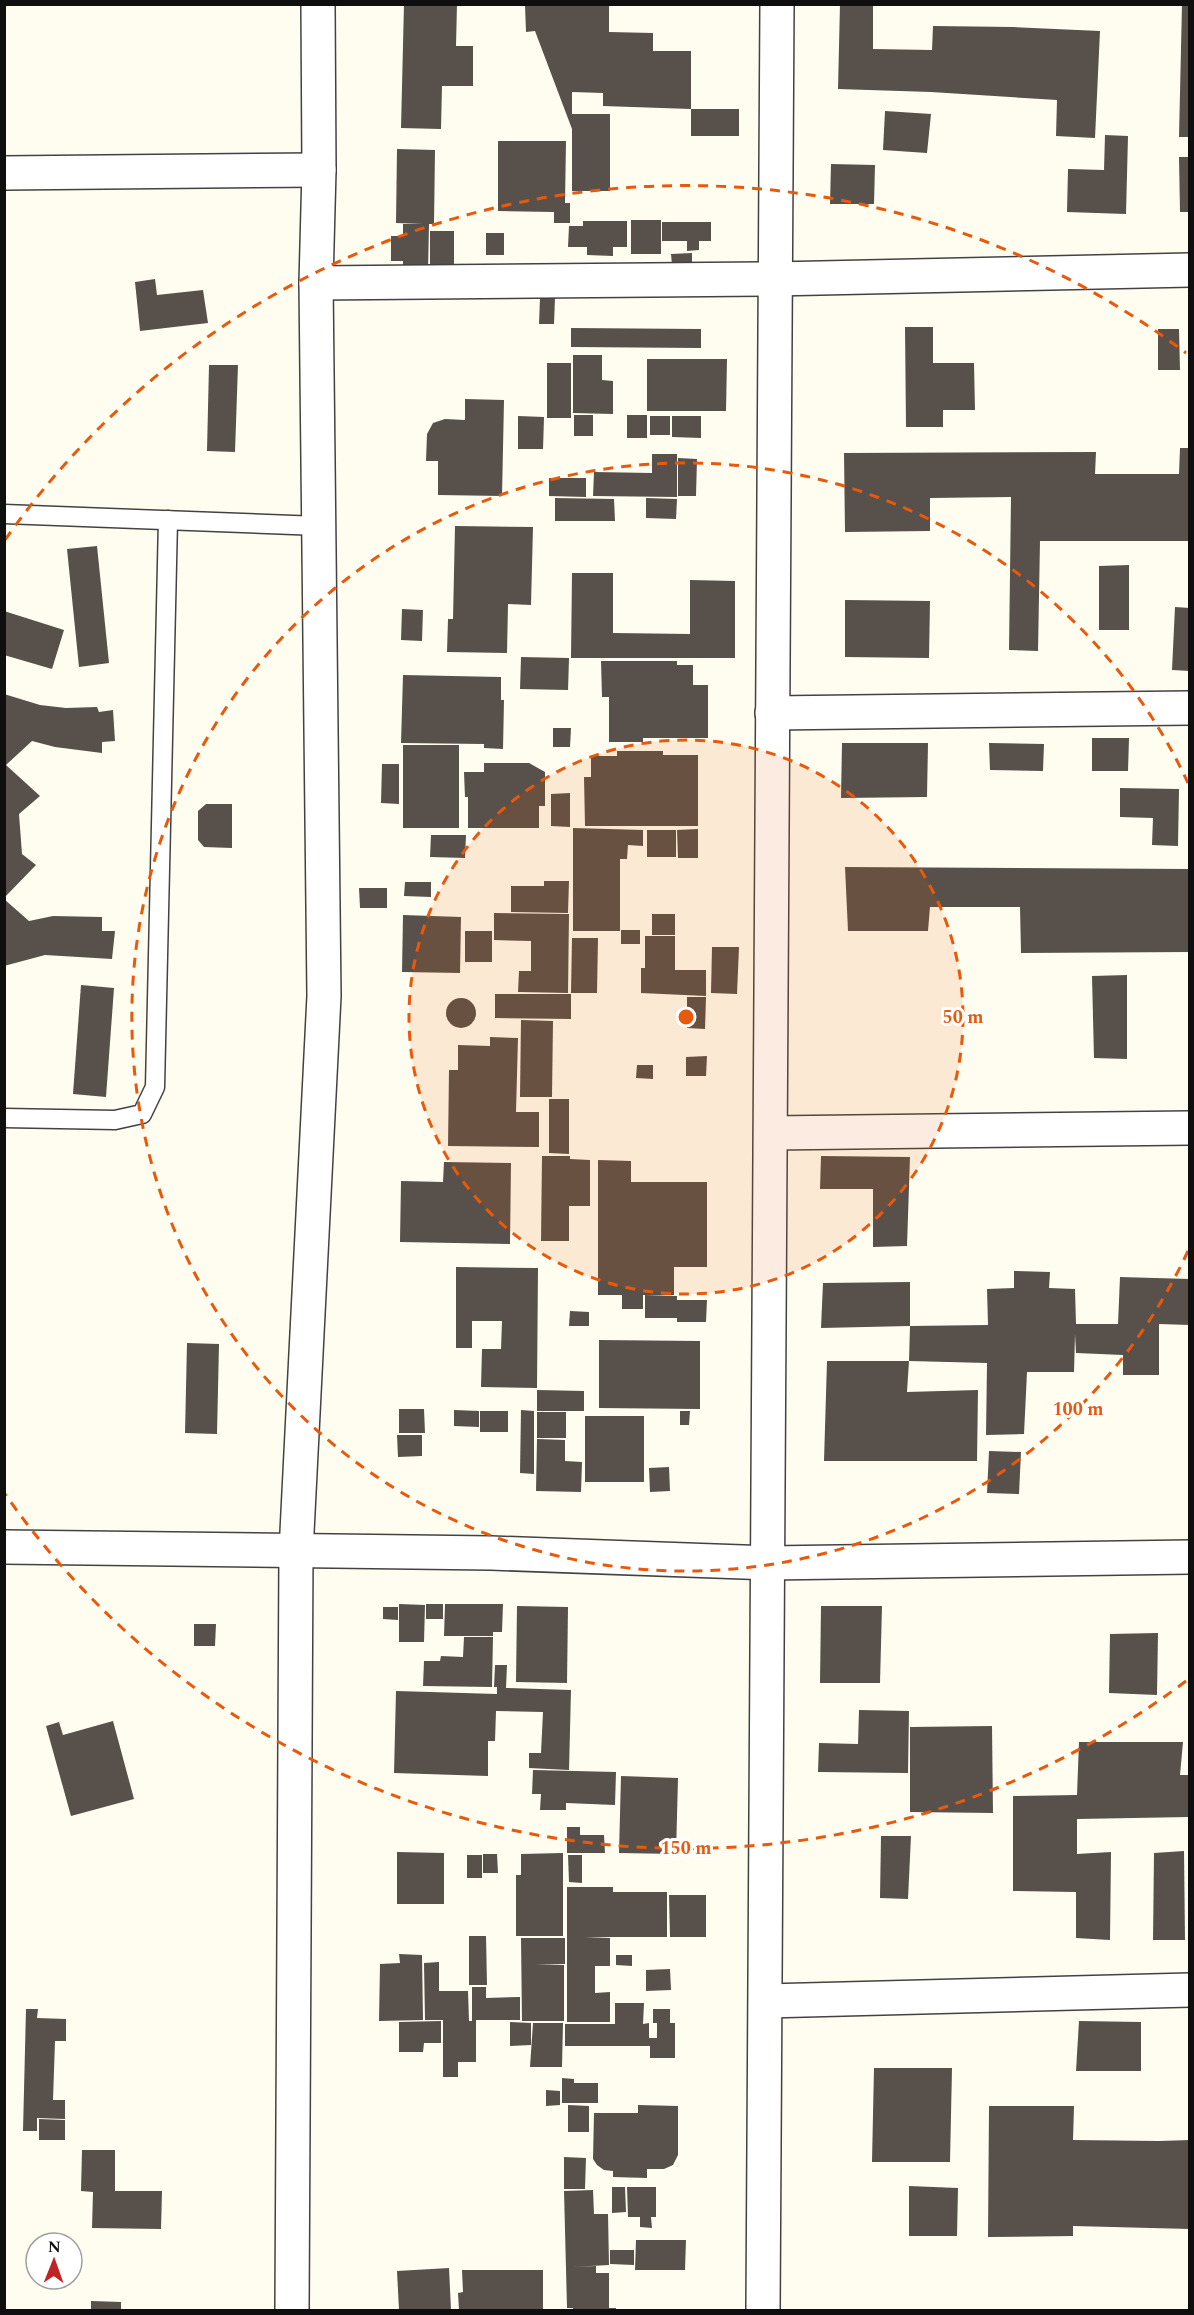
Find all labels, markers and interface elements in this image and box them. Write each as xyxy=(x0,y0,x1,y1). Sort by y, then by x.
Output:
text: 50 m xyxy=(943,1004,983,1031)
centre of rings xyxy=(676,1007,696,1027)
text: 100 m xyxy=(1052,1396,1104,1423)
text: 150 m xyxy=(660,1835,712,1862)
north arrow xyxy=(24,2231,84,2291)
text: N xyxy=(48,2235,61,2259)

